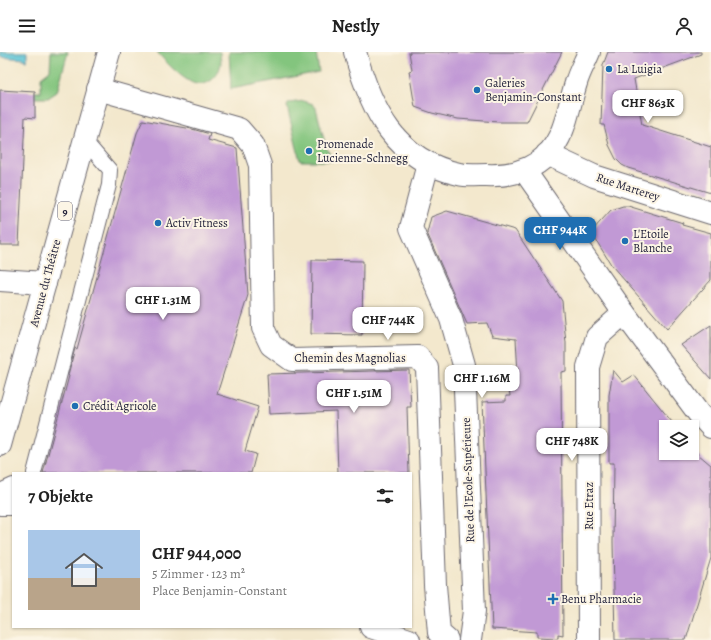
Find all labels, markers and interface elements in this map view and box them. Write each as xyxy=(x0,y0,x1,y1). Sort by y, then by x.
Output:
text: Nestly xyxy=(332,14,379,38)
icon: menu xyxy=(16,15,38,37)
icon: person xyxy=(673,15,695,37)
place label: La Luigia xyxy=(617,61,662,77)
marker: La Luigia xyxy=(604,64,614,74)
place label: Galeries Benjamin-Constant xyxy=(485,75,582,105)
marker: Galeries Benjamin-Constant xyxy=(472,85,482,95)
pin: CHF 863K xyxy=(607,90,689,124)
text: CHF 863K xyxy=(621,94,675,111)
place label: Promenade Lucienne-Schnegg xyxy=(317,136,408,166)
marker: Promenade Lucienne-Schnegg xyxy=(304,146,314,156)
street label: Rue Marterey xyxy=(594,169,662,205)
road number: 9 xyxy=(58,202,72,220)
place label: Activ Fitness xyxy=(165,215,228,231)
pin: CHF 944K xyxy=(519,217,601,251)
marker: Activ Fitness xyxy=(153,218,163,228)
text: CHF 944K xyxy=(533,221,587,238)
place label: L'Etoile Blanche xyxy=(633,226,672,256)
marker: L'Etoile Blanche xyxy=(620,236,630,246)
street label: Avenue du Théâtre xyxy=(25,237,64,330)
pin: CHF 1.31M xyxy=(117,287,209,321)
text: CHF 1.31M xyxy=(135,291,191,308)
pin: CHF 744K xyxy=(347,307,429,341)
text: CHF 744K xyxy=(361,311,415,328)
street label: Chemin des Magnolias xyxy=(294,350,406,366)
pin: CHF 1.16M xyxy=(436,365,528,399)
text: CHF 1.16M xyxy=(454,369,510,386)
pin: CHF 1.51M xyxy=(308,380,400,414)
text: CHF 1.51M xyxy=(326,384,382,401)
place label: Crédit Agricole xyxy=(83,398,156,414)
marker: Crédit Agricole xyxy=(70,401,80,411)
street label: Rue de l'Ecole-Supérieure xyxy=(458,417,478,543)
map controls xyxy=(659,420,699,460)
button: layers xyxy=(659,420,699,460)
pin: CHF 748K xyxy=(531,428,613,462)
text: CHF 748K xyxy=(545,432,599,449)
street label: Rue Etraz xyxy=(581,482,597,530)
text: 7 Objekte xyxy=(28,485,93,508)
icon: filters xyxy=(374,485,396,507)
text: CHF 944,000 xyxy=(152,542,241,565)
icon: home xyxy=(60,546,108,594)
text: 5 Zimmer · 123 m² xyxy=(152,565,245,582)
text: Place Benjamin-Constant xyxy=(152,582,287,599)
place label: Benu Pharmacie xyxy=(561,591,642,607)
marker: Benu Pharmacie xyxy=(548,594,558,604)

